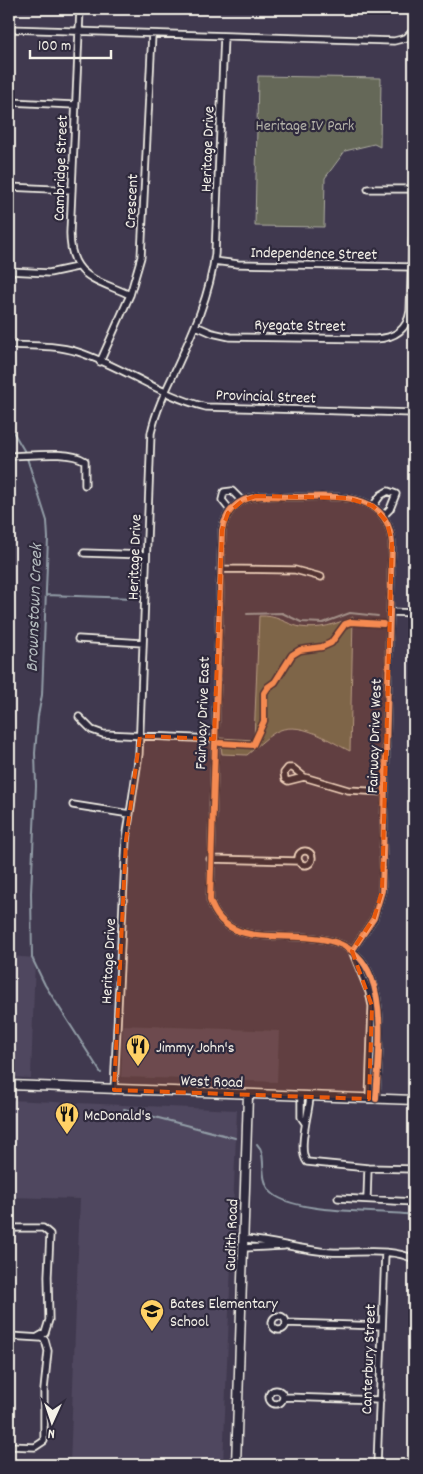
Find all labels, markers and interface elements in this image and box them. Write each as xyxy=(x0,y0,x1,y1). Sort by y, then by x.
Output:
scale bar xyxy=(30,28,111,60)
text: 100 m xyxy=(38,36,71,58)
street label: Heritage Drive xyxy=(196,106,221,192)
street label: Cambridge Street xyxy=(48,114,75,222)
park label: Heritage IV Park xyxy=(256,115,354,138)
street label: Crescent xyxy=(120,173,145,229)
street label: Independence Street xyxy=(250,242,378,267)
street label: Ryegate Street xyxy=(254,314,346,339)
street label: Provincial Street xyxy=(215,384,317,411)
street label: Heritage Drive xyxy=(123,514,148,600)
water label: Brownstown Creek xyxy=(21,542,50,673)
street label: Fairway Drive East xyxy=(190,656,217,770)
street label: Fairway Drive West xyxy=(362,678,389,794)
street label: Heritage Drive xyxy=(96,918,123,1005)
restaurant icon: Jimmy John's xyxy=(125,1033,151,1067)
place label: Jimmy John's xyxy=(156,1037,235,1060)
street label: West Road xyxy=(180,1070,244,1095)
restaurant icon: McDonald's xyxy=(54,1101,80,1135)
place label: McDonald's xyxy=(84,1105,152,1128)
street label: Gudith Road xyxy=(220,1199,245,1272)
place label: Bates Elementary School xyxy=(170,1293,278,1334)
school or university icon: Bates Elementary School xyxy=(139,1298,165,1332)
street label: Canterbury Street xyxy=(356,1303,383,1415)
north arrow xyxy=(28,1396,78,1446)
text: N xyxy=(47,1423,55,1443)

